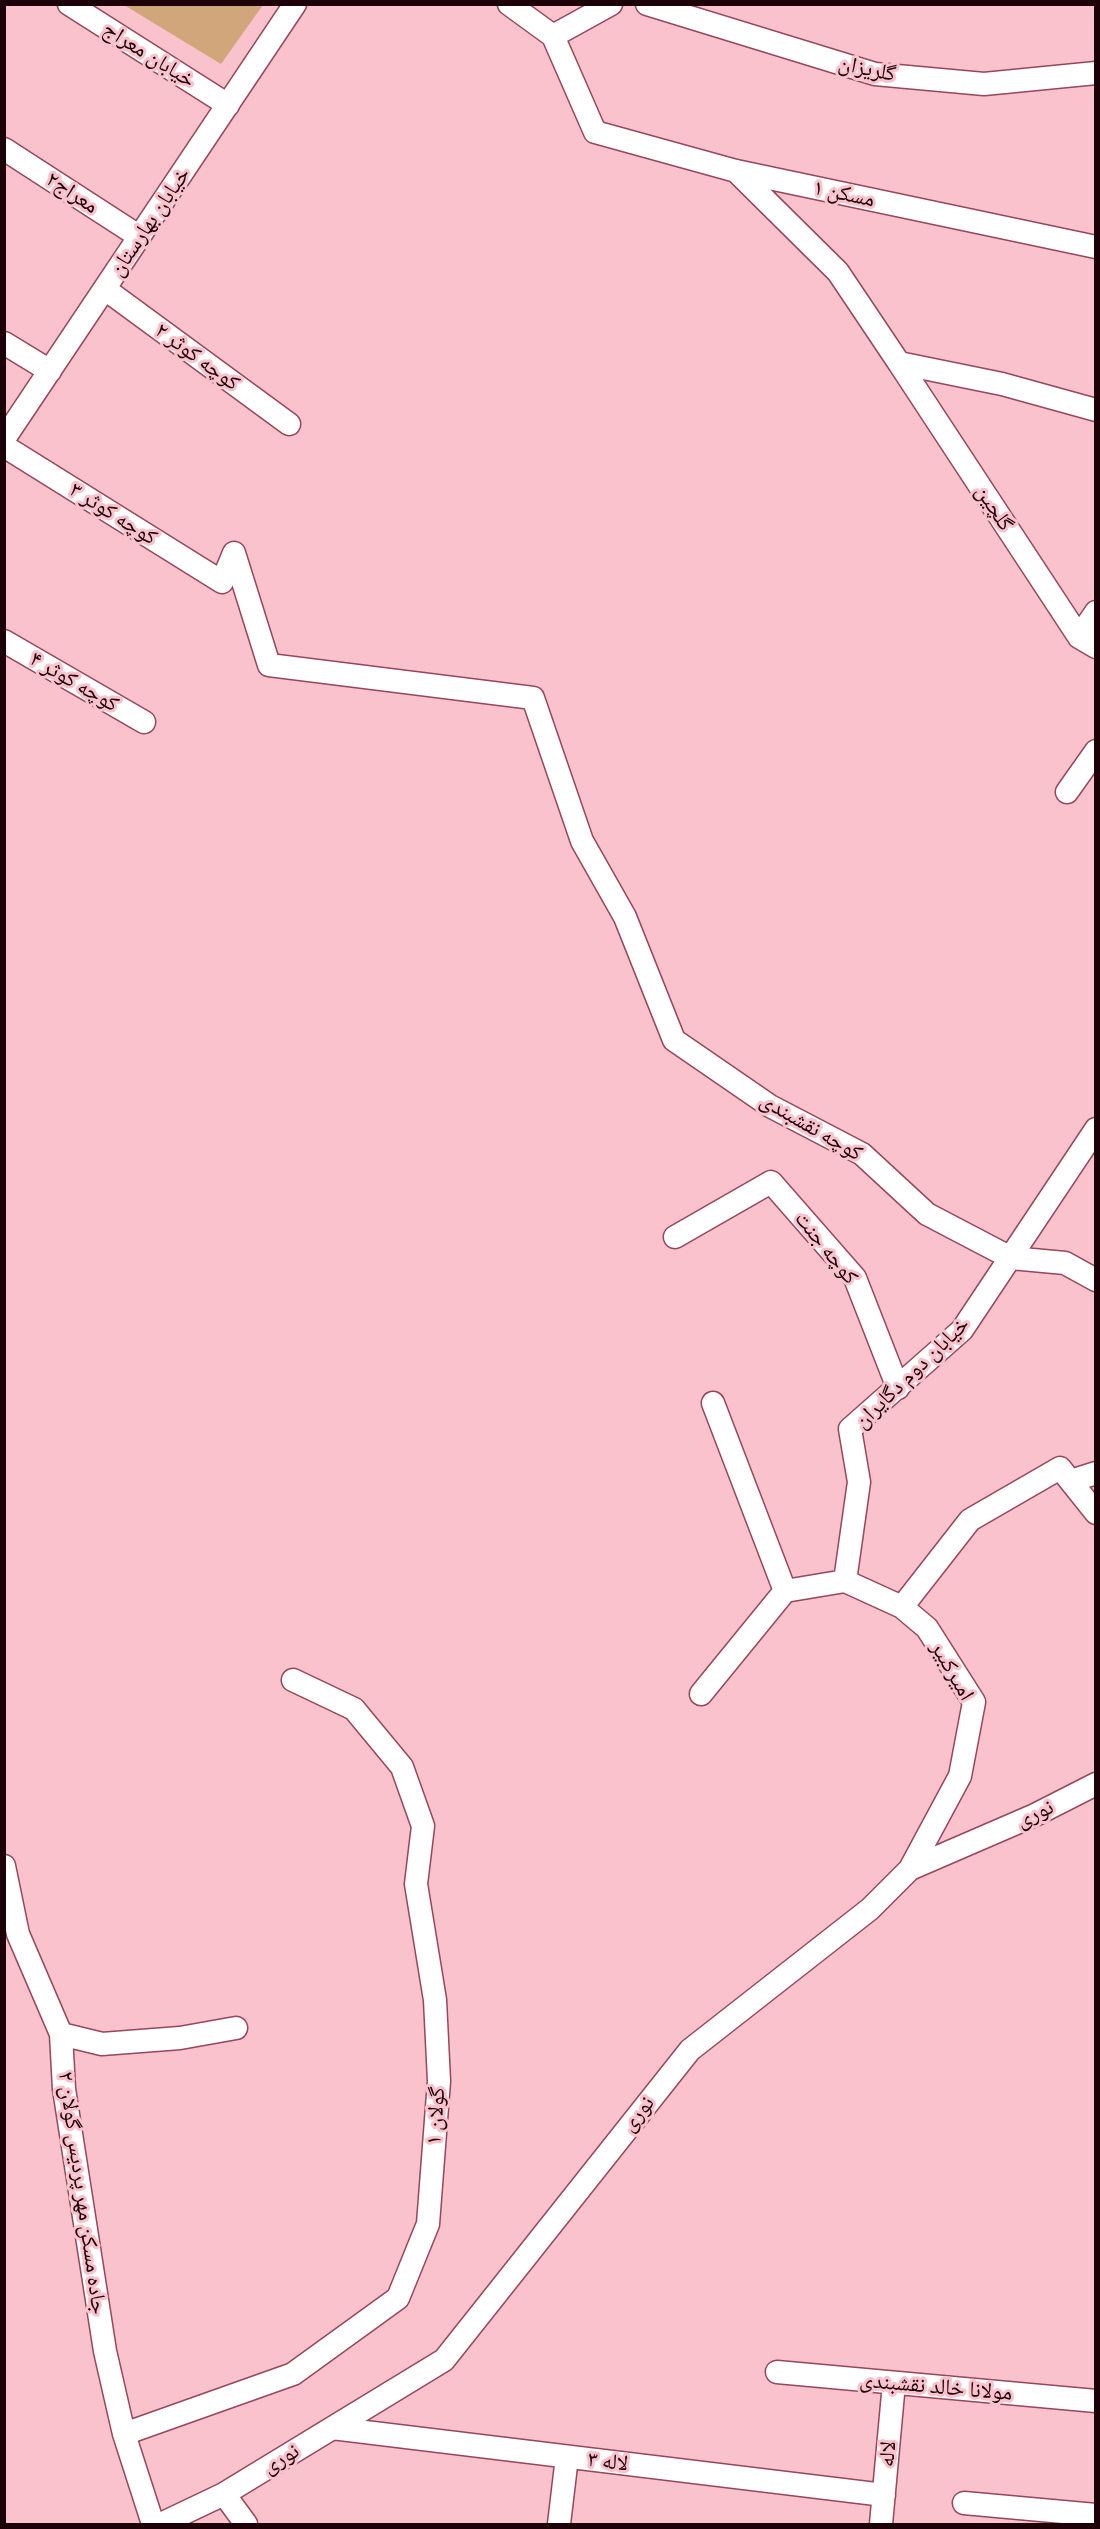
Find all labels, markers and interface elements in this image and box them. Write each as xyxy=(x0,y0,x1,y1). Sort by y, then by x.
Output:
street label: خیابان معراج xyxy=(98,16,200,94)
street label: گلریزان xyxy=(836,50,898,88)
street label: خیابان بهارستان xyxy=(104,162,196,282)
street label: معراج۲ xyxy=(41,166,103,220)
street label: مسکن ۱ xyxy=(811,175,877,213)
street label: کوچه کوثر ۲ xyxy=(149,317,245,397)
street label: کوچه کوثر ۳ xyxy=(64,477,162,551)
street label: گلچین xyxy=(969,480,1019,536)
street label: کوچه کوثر ۴ xyxy=(25,646,123,718)
street label: کوچه نقشبندی xyxy=(755,1087,867,1167)
street label: کوچه جنت xyxy=(789,1206,863,1290)
street label: خیابان دوم دگایران xyxy=(849,1311,975,1435)
street label: امیرکبیر xyxy=(924,1636,980,1706)
street label: نوری xyxy=(1012,1794,1058,1834)
street label: جاده مسکن مهر پردیس گولان ۲ xyxy=(52,2070,112,2316)
street label: گولان ۱ xyxy=(421,2086,451,2146)
street label: نوری xyxy=(616,2091,660,2137)
street label: مولانا خالد نقشبندی xyxy=(858,2367,1014,2407)
street label: نوری xyxy=(258,2438,304,2480)
street label: لاله xyxy=(874,2440,902,2468)
street label: لاله ۳ xyxy=(586,2446,630,2478)

